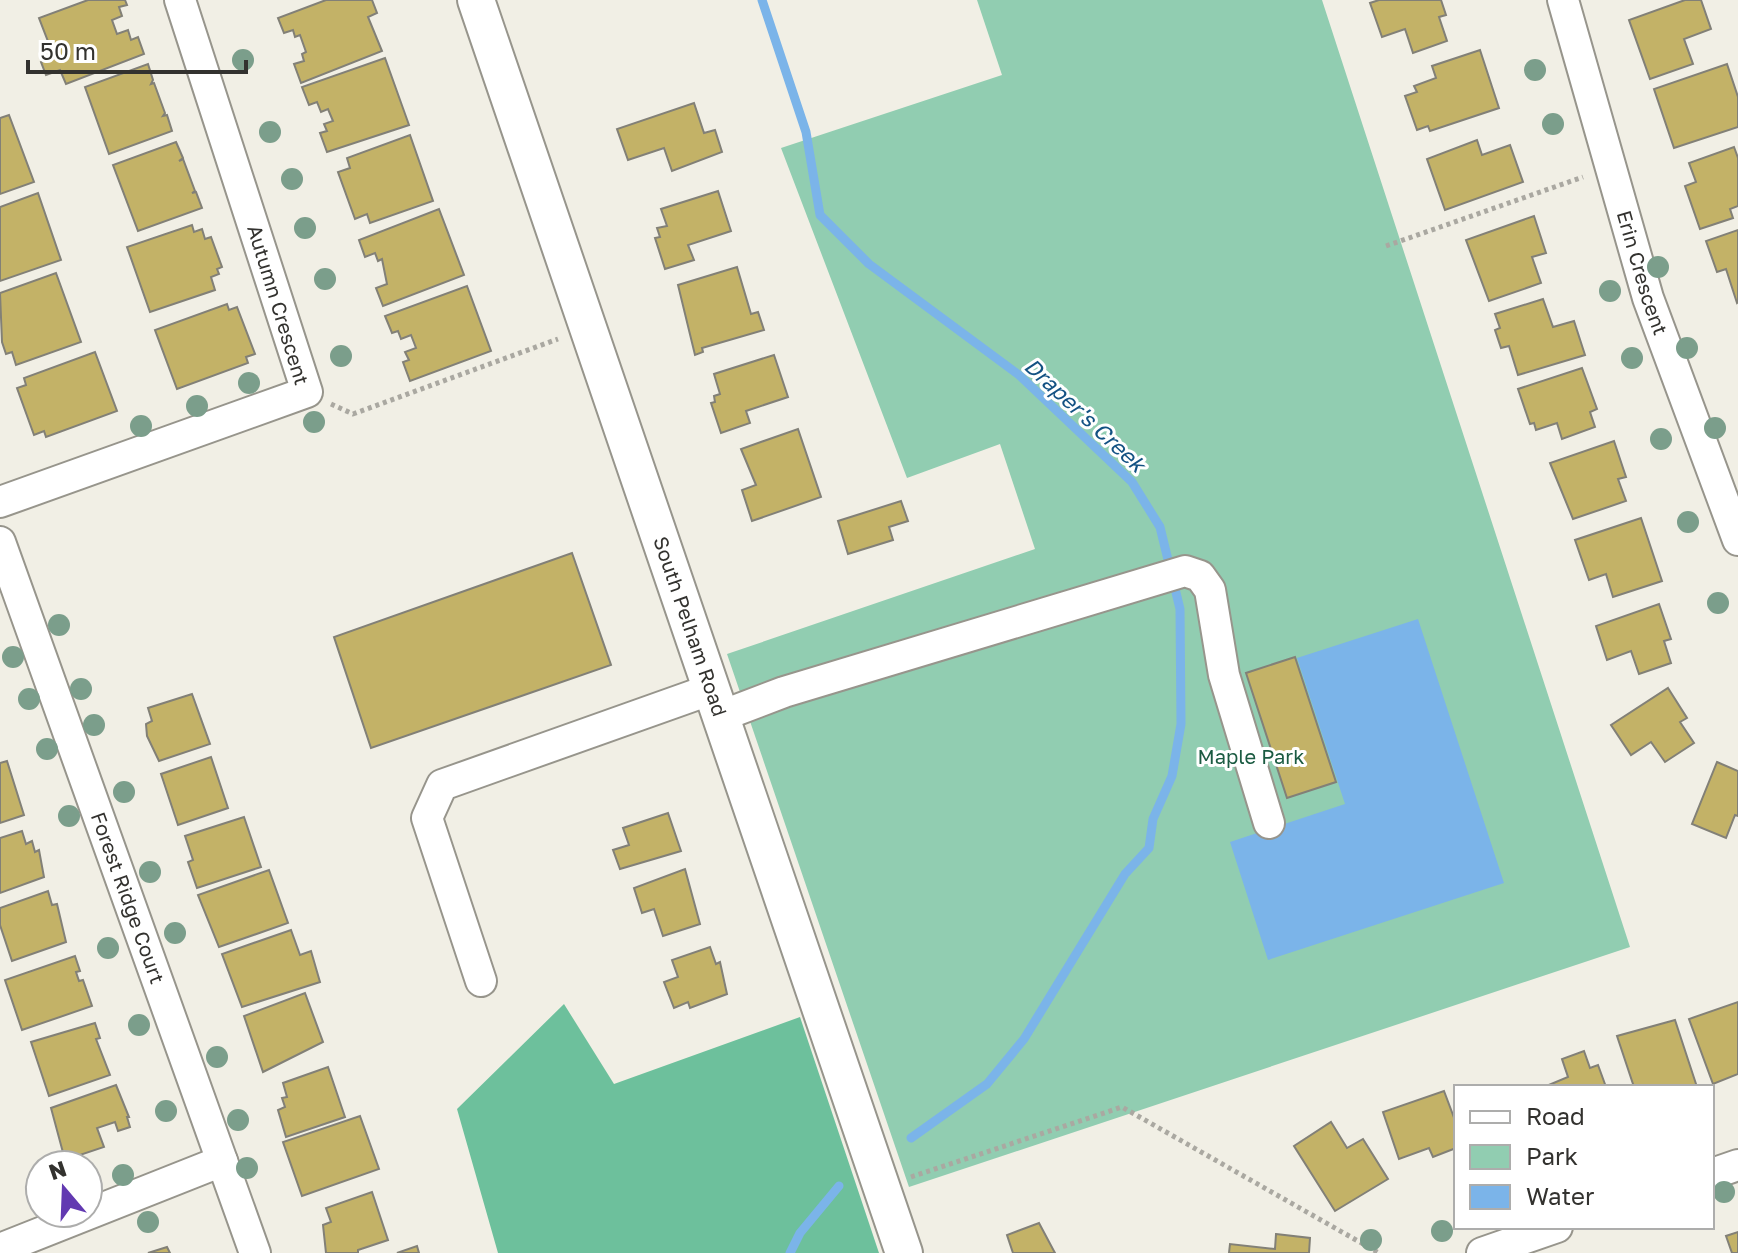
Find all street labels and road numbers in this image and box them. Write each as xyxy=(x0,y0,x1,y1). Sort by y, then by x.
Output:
street label: Erin Crescent xyxy=(1613,208,1674,338)
street label: Autumn Crescent xyxy=(243,222,315,388)
street label: South Pelham Road xyxy=(649,533,733,719)
street label: Forest Ridge Court xyxy=(87,808,170,987)

